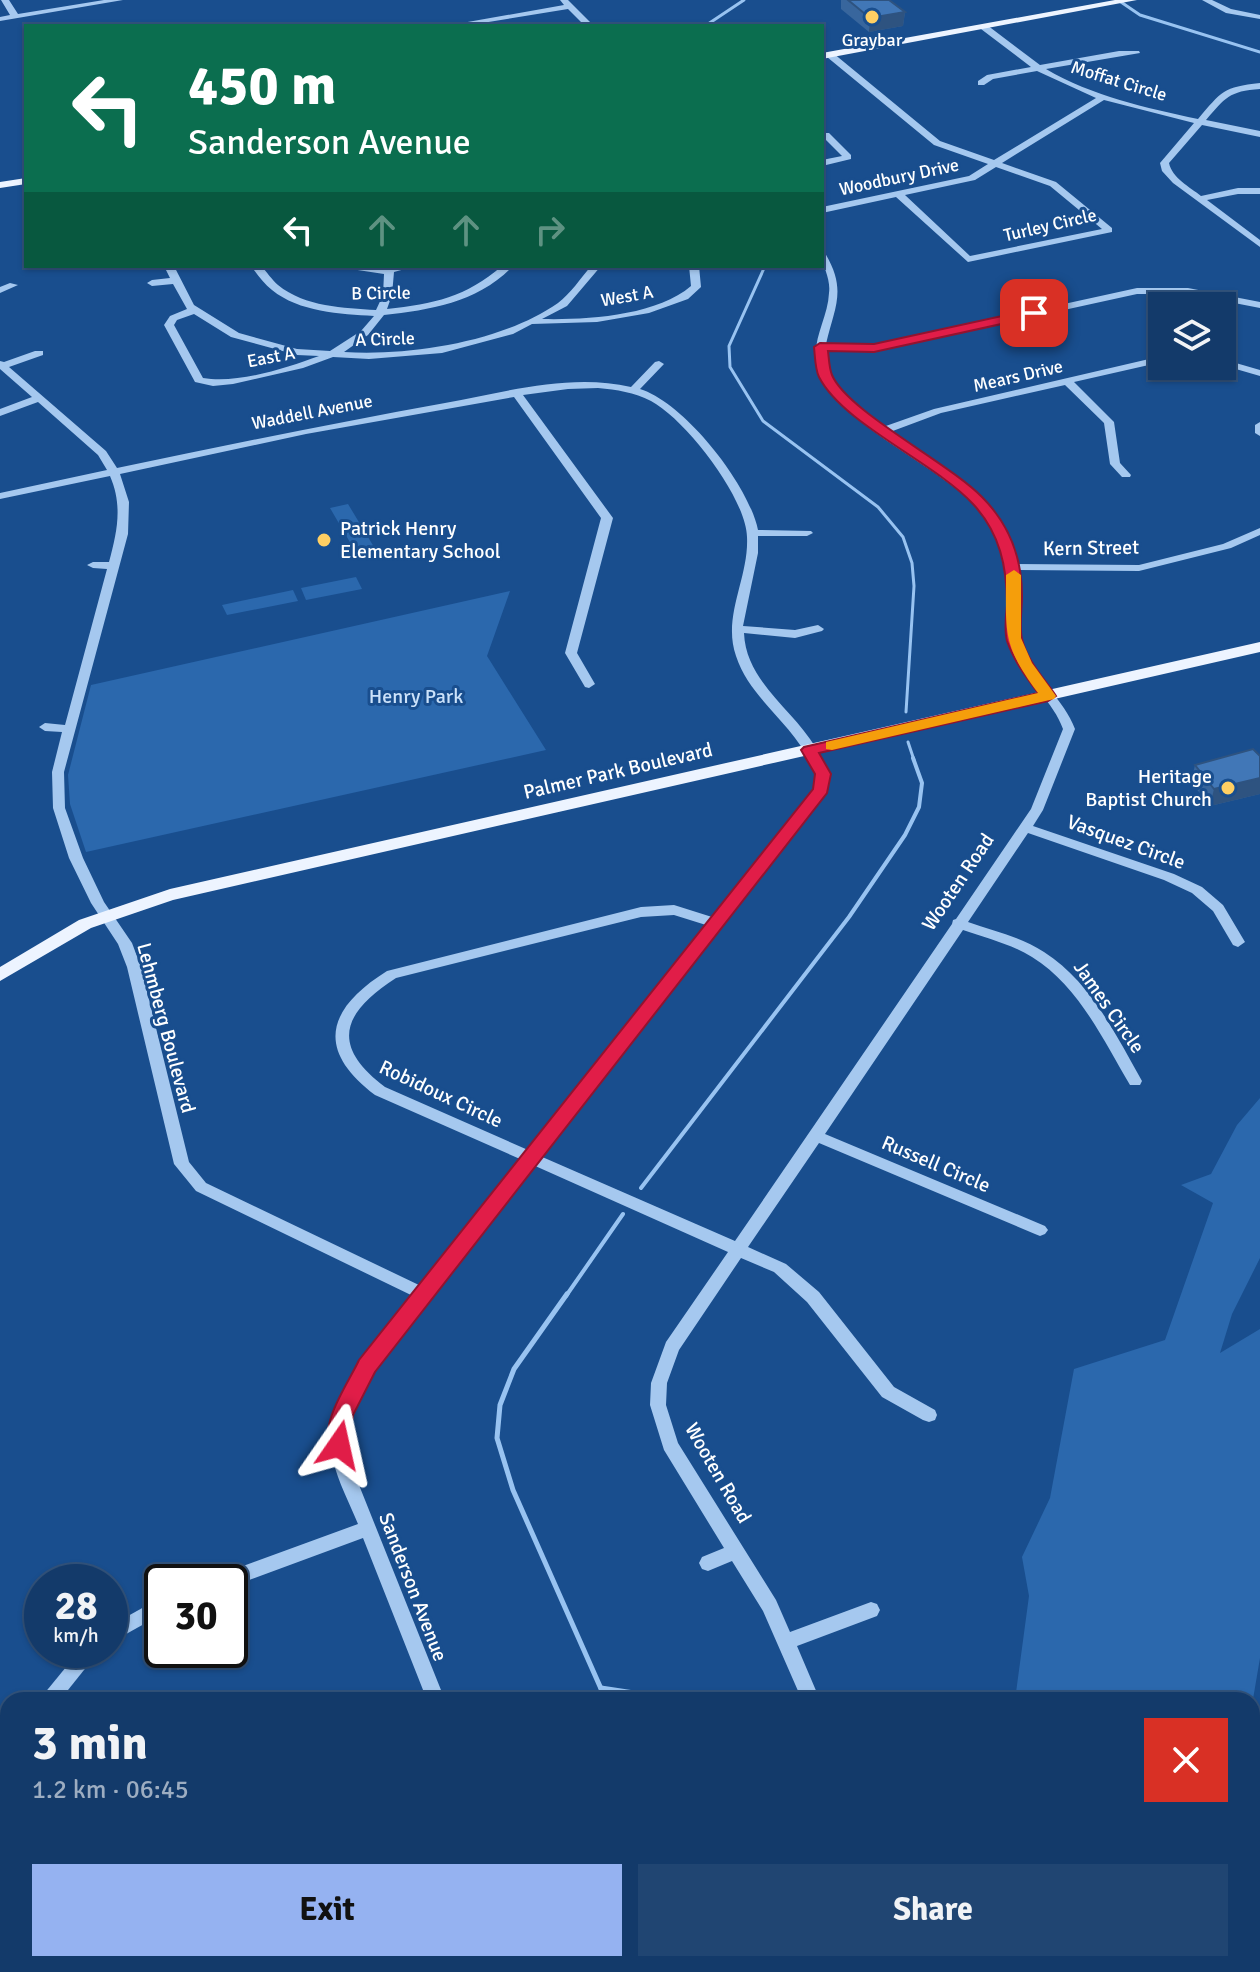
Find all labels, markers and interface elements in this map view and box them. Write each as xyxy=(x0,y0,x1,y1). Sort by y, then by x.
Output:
marker: Graybar xyxy=(863,8,881,26)
place label: Graybar xyxy=(842,29,903,51)
text: 450 m xyxy=(188,51,336,120)
icon: left xyxy=(56,56,160,160)
street label: Moffat Circle xyxy=(1068,56,1170,106)
text: Sanderson Avenue xyxy=(188,120,471,165)
street label: Woodbury Drive xyxy=(837,154,961,200)
street label: Turley Circle xyxy=(1001,204,1099,246)
icon: left xyxy=(276,208,320,252)
icon: ahead xyxy=(360,208,404,252)
icon: ahead xyxy=(444,208,488,252)
icon: right xyxy=(528,208,572,252)
pin xyxy=(1000,279,1068,347)
street label: B Circle xyxy=(351,281,411,305)
street label: West A xyxy=(599,281,655,311)
icon: arrive xyxy=(1012,291,1056,335)
map controls xyxy=(1148,292,1236,380)
button: layers xyxy=(1148,292,1236,380)
street label: A Circle xyxy=(355,327,415,351)
street label: East A xyxy=(245,342,297,372)
street label: Mears Drive xyxy=(971,355,1065,397)
street label: Waddell Avenue xyxy=(250,390,374,434)
place label: Patrick Henry Elementary School xyxy=(340,516,501,564)
marker: Patrick Henry Elementary School xyxy=(315,531,333,549)
street label: Kern Street xyxy=(1043,535,1139,561)
park label: Henry Park xyxy=(369,684,463,709)
street label: Palmer Park Boulevard xyxy=(521,737,715,805)
place label: Heritage Baptist Church xyxy=(1085,764,1212,812)
marker: Heritage Baptist Church xyxy=(1219,779,1237,797)
street label: Vasquez Circle xyxy=(1063,809,1189,875)
street label: Wooten Road xyxy=(916,829,1000,935)
street label: Lehmberg Boulevard xyxy=(131,940,201,1116)
street label: James Circle xyxy=(1068,956,1150,1058)
street label: Robidoux Circle xyxy=(375,1055,507,1133)
street label: Russell Circle xyxy=(878,1130,994,1198)
position arrow xyxy=(297,1403,381,1487)
street label: Wooten Road xyxy=(679,1418,757,1528)
street label: Sanderson Avenue xyxy=(373,1509,453,1665)
speed limit sign: 30 xyxy=(144,1564,248,1668)
text: 28 xyxy=(54,1581,98,1631)
text: km/h xyxy=(53,1623,99,1648)
text: 3 min xyxy=(32,1714,148,1773)
button: close xyxy=(1144,1718,1228,1802)
text: 1.2 km · 06:45 xyxy=(32,1774,189,1806)
button: Exit xyxy=(32,1864,622,1956)
button: Share xyxy=(638,1864,1228,1956)

